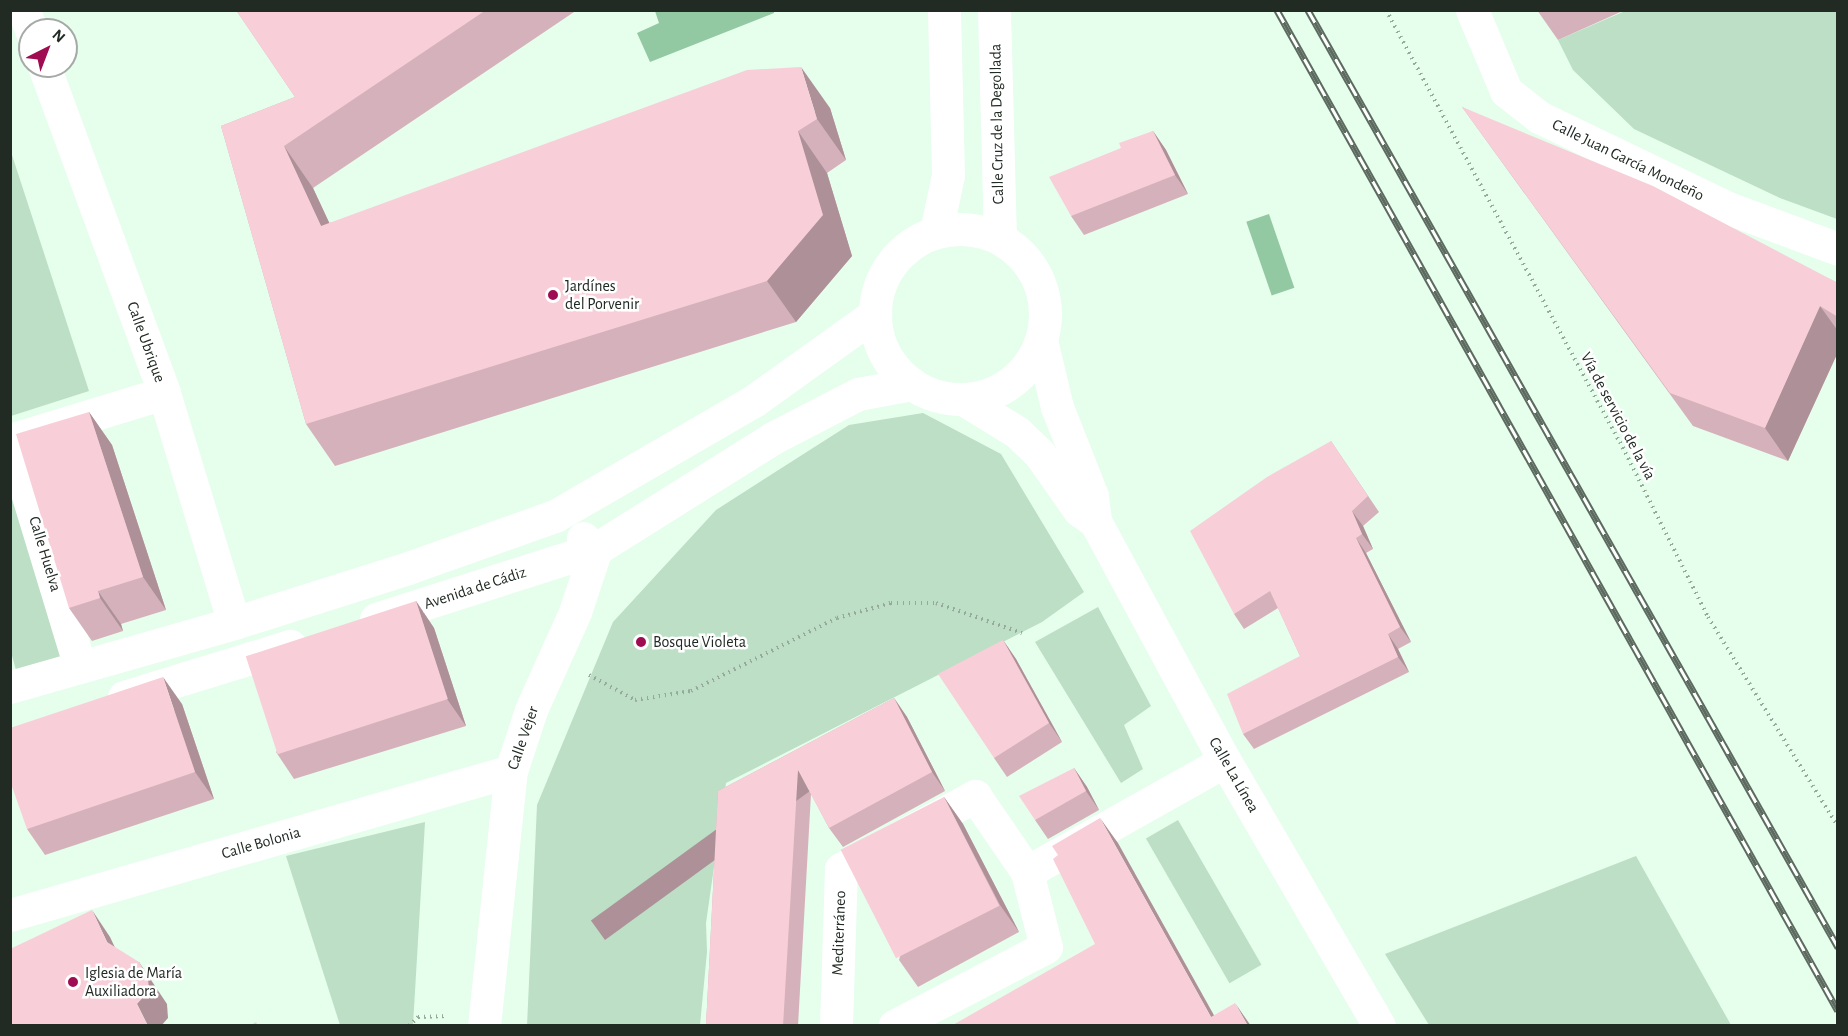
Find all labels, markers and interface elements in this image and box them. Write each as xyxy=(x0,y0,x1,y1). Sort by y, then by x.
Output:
north arrow xyxy=(18,18,78,78)
text: N xyxy=(49,26,68,46)
street label: Calle Cruz de la Degollada xyxy=(986,44,1008,204)
street label: Calle Juan García Mondeño xyxy=(1549,115,1707,205)
place label: Jardínes del Porvenir xyxy=(565,276,639,314)
marker: Jardínes del Porvenir xyxy=(546,288,560,302)
street label: Calle Ubrique xyxy=(123,299,169,385)
street label: Vía de servicio de la vía xyxy=(1576,349,1660,483)
street label: Calle Huelva xyxy=(24,514,66,594)
street label: Avenida de Cádiz xyxy=(422,562,528,614)
place label: Bosque Violeta xyxy=(653,632,746,652)
marker: Bosque Violeta xyxy=(634,635,648,649)
street label: Calle Vejer xyxy=(503,704,543,772)
street label: Calle La Línea xyxy=(1205,734,1263,816)
street label: Calle Bolonia xyxy=(219,823,303,863)
street label: Mediterráneo xyxy=(828,890,850,976)
place label: Iglesia de María Auxiliadora xyxy=(85,963,182,1001)
marker: Iglesia de María Auxiliadora xyxy=(66,975,80,989)

